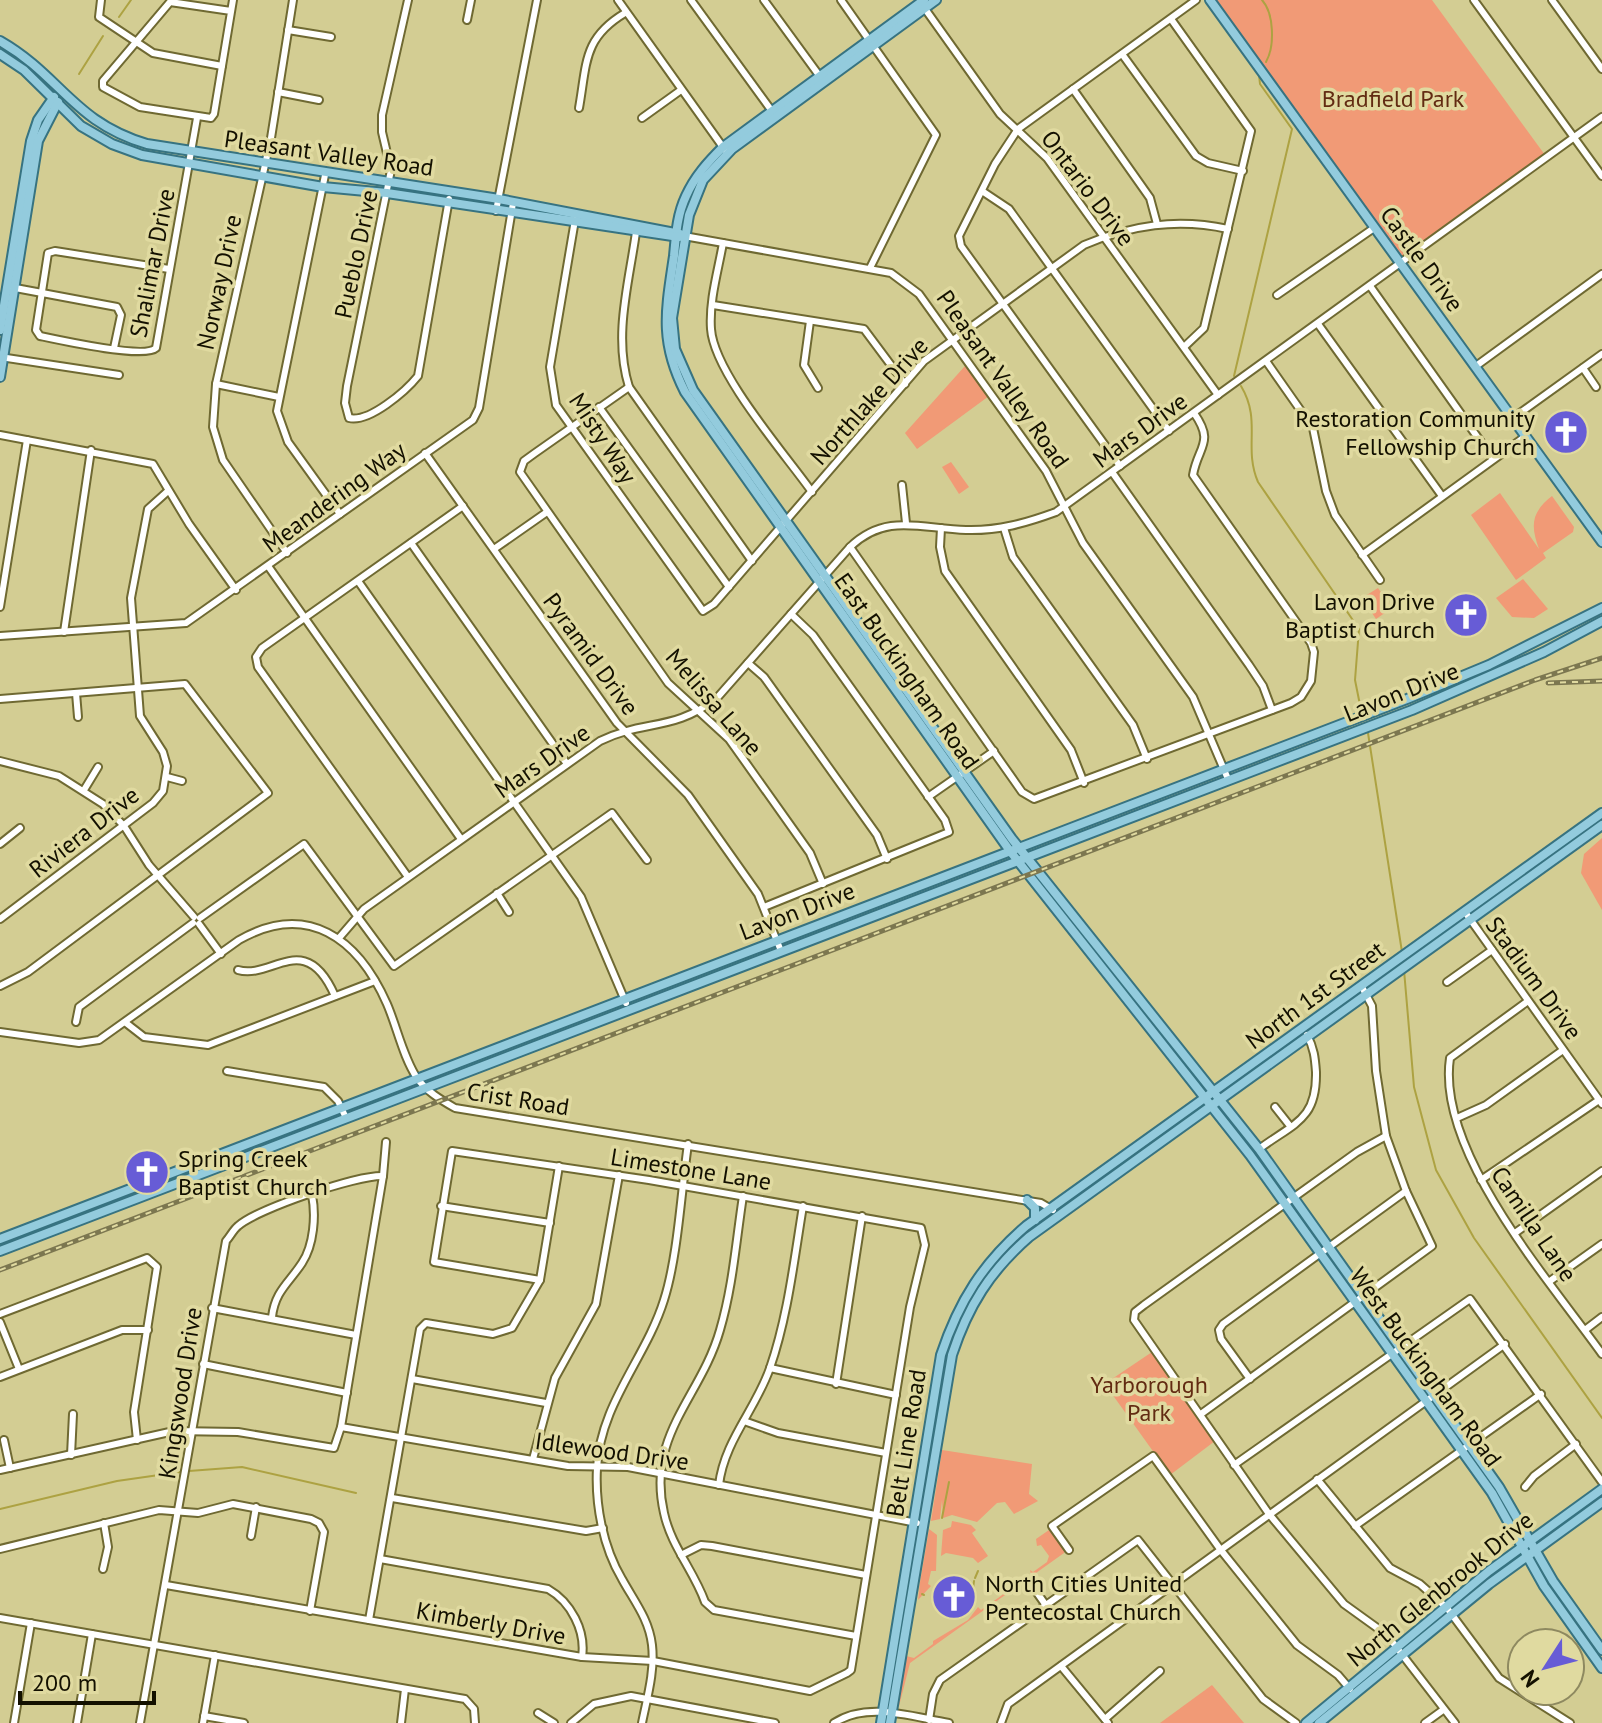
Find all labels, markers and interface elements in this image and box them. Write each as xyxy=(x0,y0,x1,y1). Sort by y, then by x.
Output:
park label: Bradfield Park xyxy=(1322,83,1465,114)
street label: Pleasant Valley Road xyxy=(222,123,436,183)
street label: Ontario Drive xyxy=(1034,124,1142,252)
street label: Shalimar Drive xyxy=(122,186,182,340)
street label: Pueblo Drive xyxy=(327,187,385,321)
street label: Castle Drive xyxy=(1373,200,1471,318)
street label: Norway Drive xyxy=(190,212,248,352)
street label: Pleasant Valley Road xyxy=(930,284,1076,474)
street label: Northlake Drive xyxy=(803,331,935,471)
street label: Mars Drive xyxy=(1087,385,1193,475)
street label: Misty Way xyxy=(562,387,644,489)
place label: Restoration Community Fellowship Church xyxy=(1295,403,1535,462)
church icon: Restoration Community Fellowship Church xyxy=(1542,408,1590,456)
street label: Meandering Way xyxy=(256,435,412,559)
street label: East Buckingham Road xyxy=(828,567,986,775)
place label: Lavon Drive Baptist Church xyxy=(1285,586,1435,645)
street label: Pyramid Drive xyxy=(536,587,646,721)
church icon: Lavon Drive Baptist Church xyxy=(1442,591,1490,639)
street label: Melissa Lane xyxy=(659,642,769,762)
street label: Lavon Drive xyxy=(1339,655,1463,729)
street label: Mars Drive xyxy=(488,717,596,805)
street label: Riviera Drive xyxy=(23,779,145,885)
street label: Lavon Drive xyxy=(735,875,859,947)
street label: Stadium Drive xyxy=(1479,910,1589,1046)
street label: North 1st Street xyxy=(1239,934,1391,1056)
street label: Crist Road xyxy=(465,1076,571,1122)
street label: Limestone Lane xyxy=(608,1141,774,1197)
place label: Spring Creek Baptist Church xyxy=(178,1143,328,1202)
church icon: Spring Creek Baptist Church xyxy=(123,1148,171,1196)
street label: Camilla Lane xyxy=(1484,1160,1584,1288)
street label: West Buckingham Road xyxy=(1343,1261,1509,1473)
street label: Kingswood Drive xyxy=(151,1305,209,1481)
street label: Belt Line Road xyxy=(879,1367,933,1519)
park label: Yarborough Park xyxy=(1090,1369,1208,1428)
street label: Idlewood Drive xyxy=(533,1425,691,1477)
street label: North Glenbrook Drive xyxy=(1341,1504,1539,1674)
place label: North Cities United Pentecostal Church xyxy=(985,1568,1182,1627)
church icon: North Cities United Pentecostal Church xyxy=(930,1573,978,1621)
street label: Kimberly Drive xyxy=(414,1595,568,1651)
north arrow xyxy=(1506,1627,1586,1707)
scale bar xyxy=(20,1655,154,1705)
text: N xyxy=(1514,1665,1545,1693)
text: 200 m xyxy=(32,1667,97,1698)

